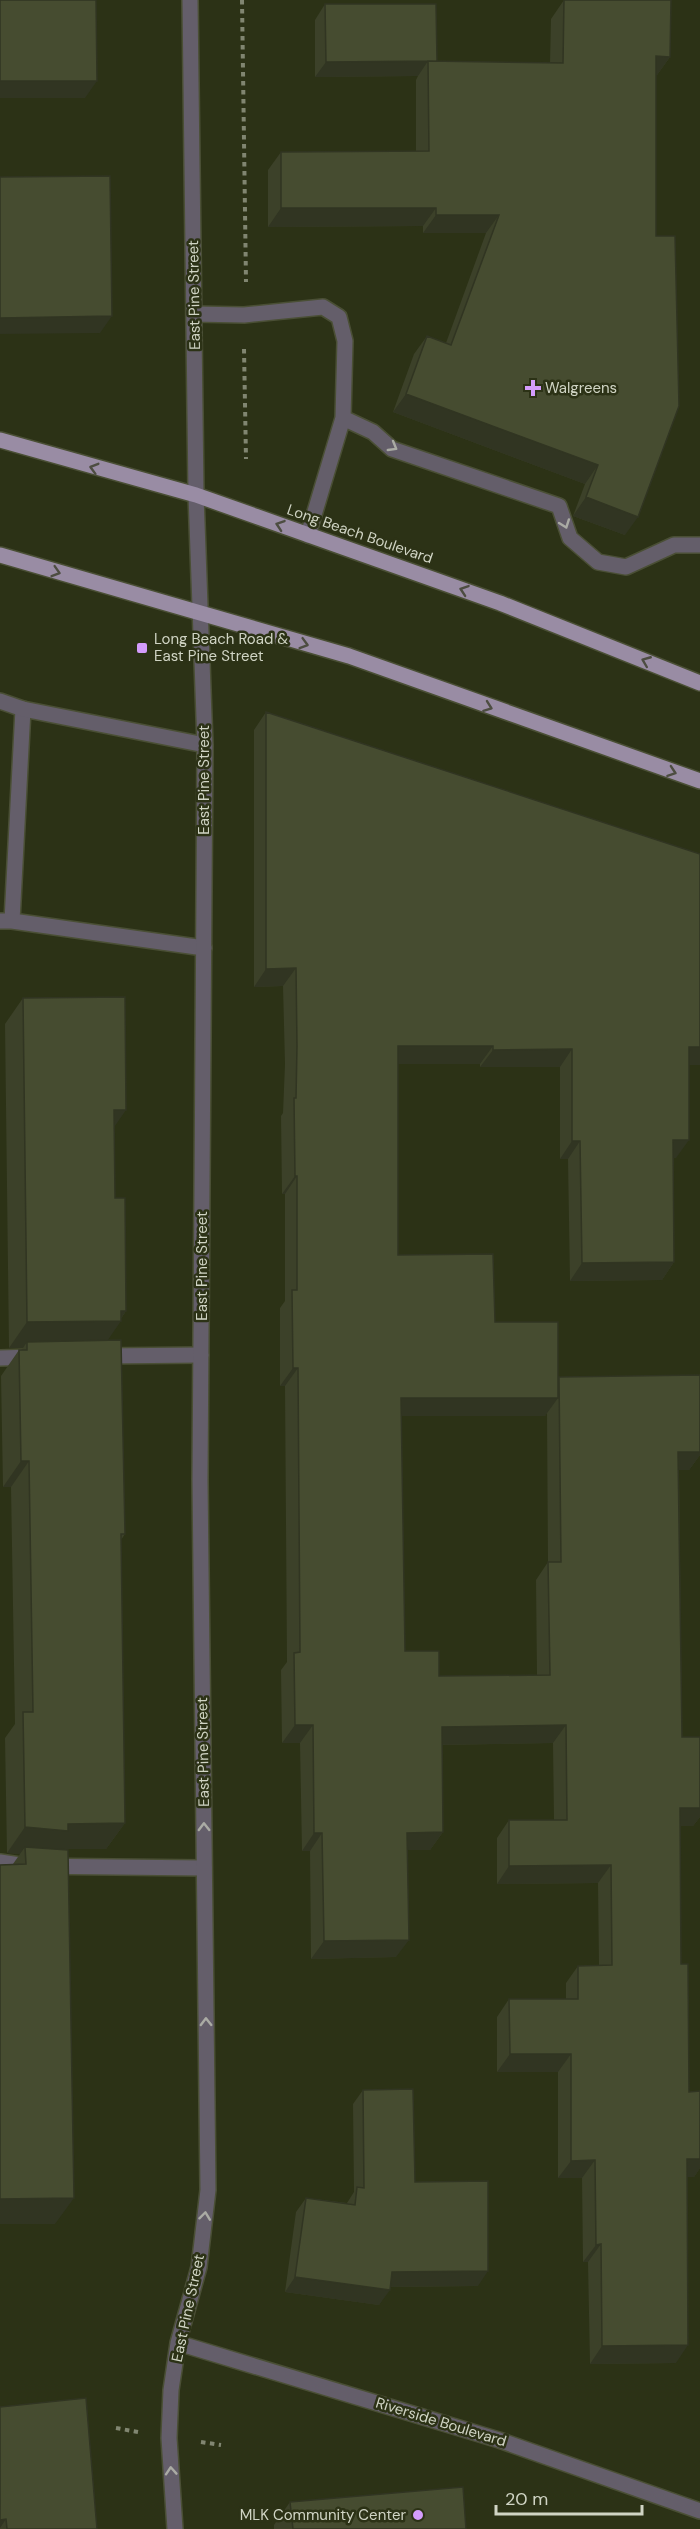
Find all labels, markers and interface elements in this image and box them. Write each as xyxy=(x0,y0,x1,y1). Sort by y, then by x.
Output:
street label: East Pine Street xyxy=(183,240,205,350)
place label: Walgreens xyxy=(545,378,617,398)
marker: Walgreens xyxy=(526,381,540,395)
one-way arrow xyxy=(387,440,397,451)
one-way arrow xyxy=(89,462,99,475)
street label: Long Beach Boulevard xyxy=(284,500,436,568)
one-way arrow xyxy=(558,518,571,528)
one-way arrow xyxy=(275,519,286,532)
one-way arrow xyxy=(50,565,61,577)
one-way arrow xyxy=(459,584,470,597)
place label: Long Beach Road & East Pine Street xyxy=(154,629,288,666)
one-way arrow xyxy=(299,636,309,649)
marker: Long Beach Road & East Pine Street xyxy=(135,641,149,655)
one-way arrow xyxy=(641,656,652,668)
one-way arrow xyxy=(482,700,493,712)
street label: East Pine Street xyxy=(194,725,214,835)
one-way arrow xyxy=(666,764,677,777)
street label: East Pine Street xyxy=(192,1211,212,1321)
street label: East Pine Street xyxy=(192,1697,214,1807)
one-way arrow xyxy=(198,1822,210,1831)
one-way arrow xyxy=(200,2017,212,2026)
one-way arrow xyxy=(198,2212,211,2221)
street label: East Pine Street xyxy=(167,2252,209,2364)
street label: Riverside Boulevard xyxy=(373,2393,509,2451)
one-way arrow xyxy=(165,2466,178,2475)
scale bar xyxy=(496,2478,642,2516)
text: 20 m xyxy=(505,2487,548,2511)
place label: MLK Community Center xyxy=(240,2505,406,2525)
marker: MLK Community Center xyxy=(411,2508,425,2522)

